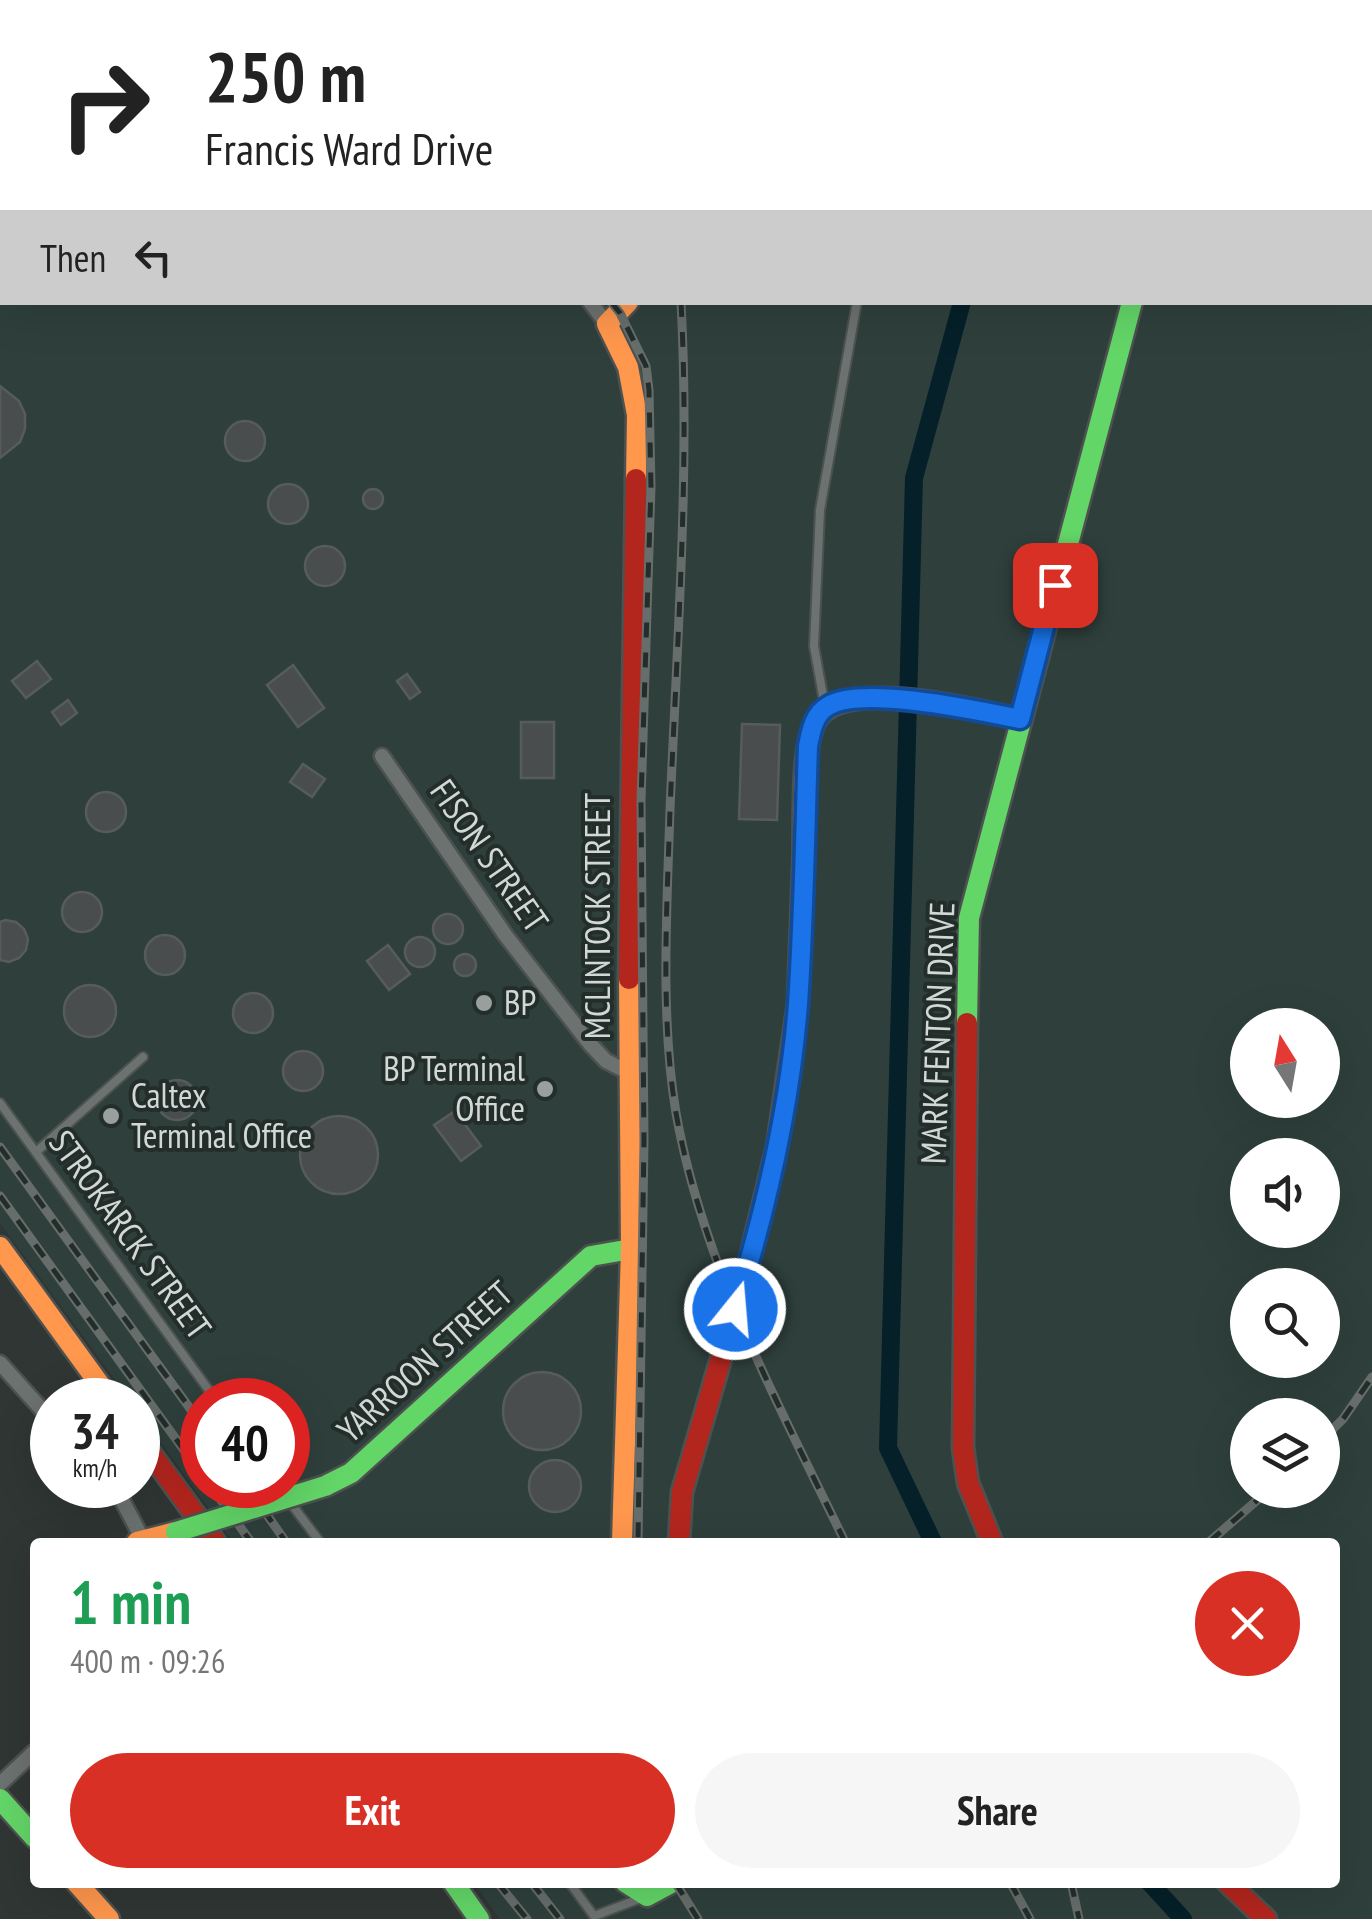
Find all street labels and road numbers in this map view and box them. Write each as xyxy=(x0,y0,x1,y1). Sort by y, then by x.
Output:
street label: FISON STREET xyxy=(420,770,559,941)
street label: MCLINTOCK STREET xyxy=(574,792,620,1039)
street label: MARK FENTON DRIVE xyxy=(909,901,965,1165)
street label: STROKARCK STREET xyxy=(39,1121,222,1348)
street label: YARROON STREET xyxy=(327,1270,522,1452)

